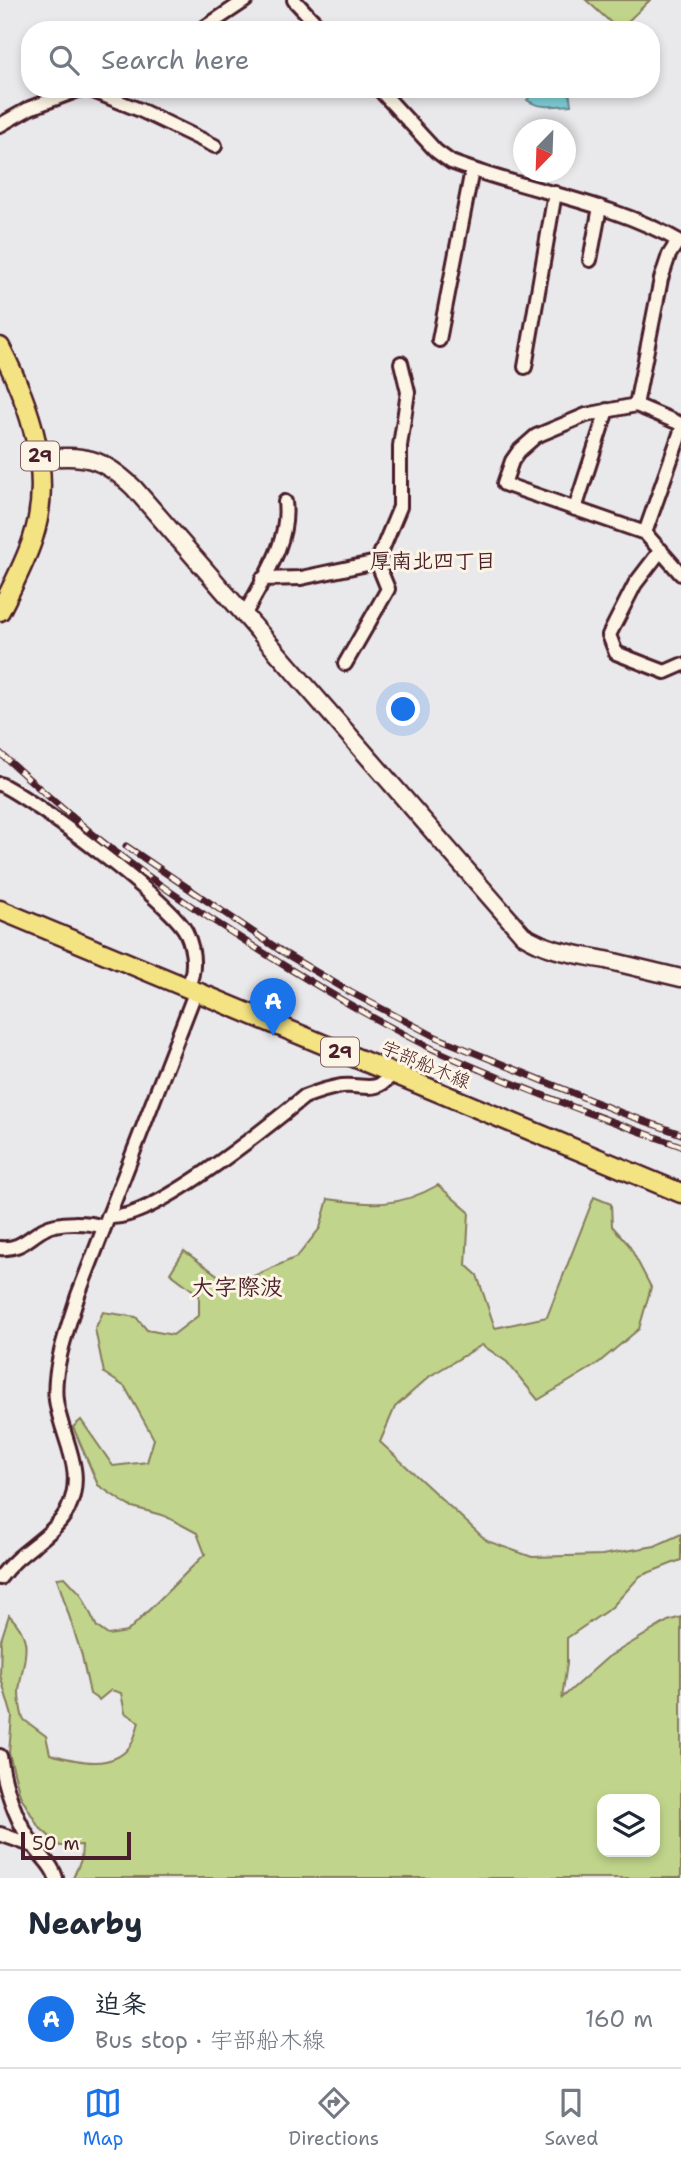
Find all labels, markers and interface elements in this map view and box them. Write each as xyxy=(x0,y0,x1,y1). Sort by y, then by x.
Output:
search box xyxy=(21,21,660,98)
icon: search xyxy=(45,41,83,79)
text: Search here xyxy=(101,42,250,77)
north arrow xyxy=(513,119,576,182)
road number: 29 xyxy=(21,442,59,470)
district label: 厚南北四丁目 xyxy=(370,547,496,575)
your location xyxy=(386,692,420,726)
pin: A xyxy=(250,978,296,1036)
street label: 宇部船木線 xyxy=(377,1034,474,1095)
road number: 29 xyxy=(321,1037,359,1066)
district label: 大字際波 xyxy=(191,1272,283,1302)
map controls xyxy=(597,1794,660,1857)
button: layers xyxy=(597,1794,660,1857)
scale bar xyxy=(21,1829,131,1861)
text: 50 m xyxy=(32,1831,80,1856)
text: Nearby xyxy=(28,1903,143,1944)
text: 迫条 xyxy=(95,1986,147,2021)
text: A xyxy=(42,2004,60,2034)
text: 160 m xyxy=(585,2004,653,2034)
text: Bus stop · 宇部船木線 xyxy=(95,2025,325,2055)
tab: Map xyxy=(83,2084,123,2151)
tab: Directions xyxy=(289,2084,379,2151)
tab: Saved xyxy=(544,2084,598,2151)

